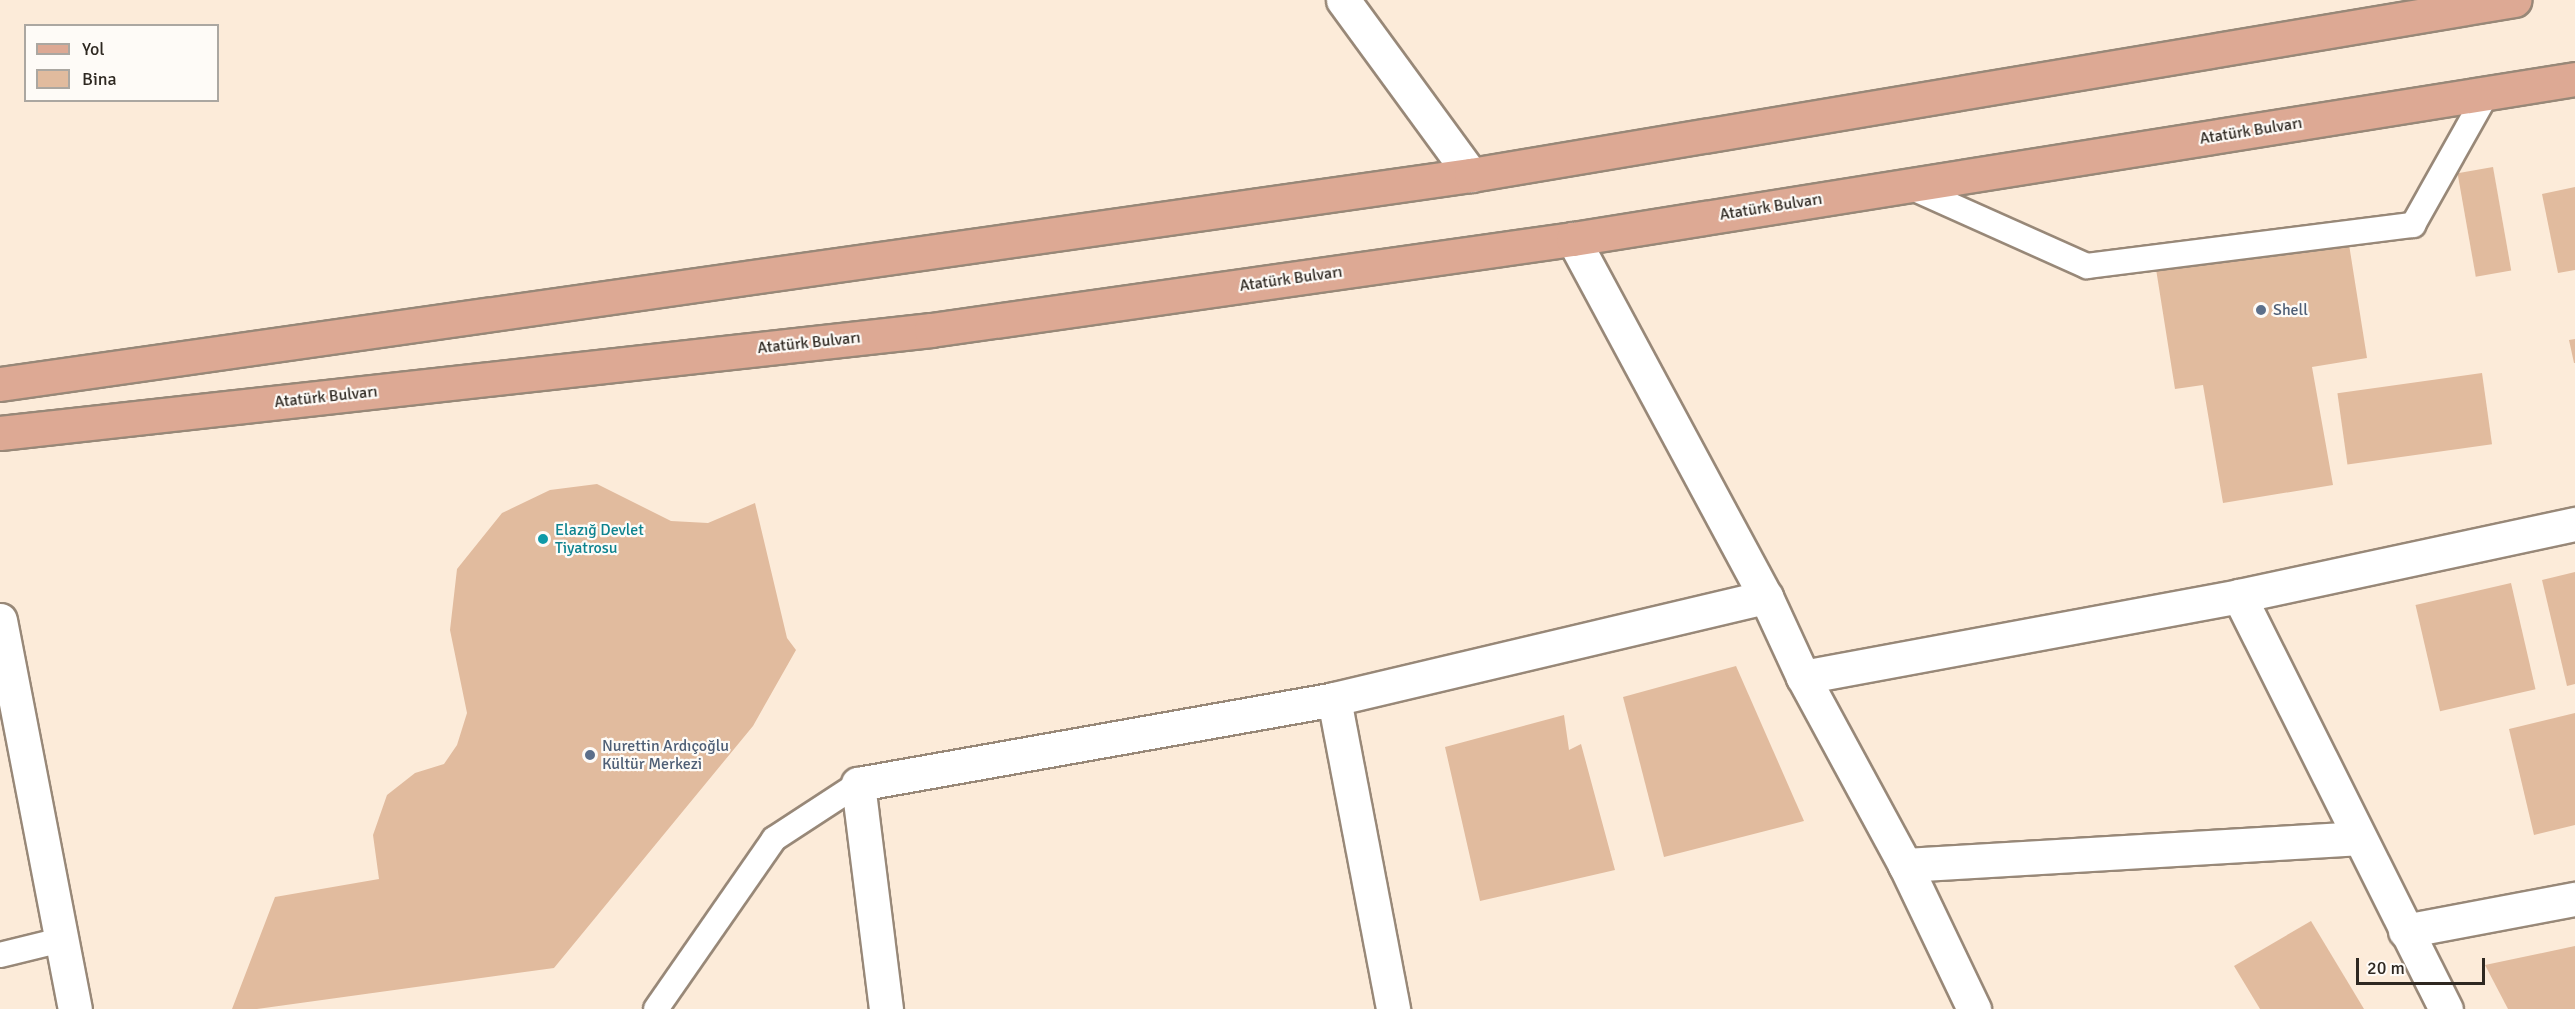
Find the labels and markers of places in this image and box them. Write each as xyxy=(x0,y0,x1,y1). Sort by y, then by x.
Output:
place label: Shell xyxy=(2273,300,2308,320)
marker: Shell xyxy=(2254,303,2268,317)
place label: Elazığ Devlet Tiyatrosu xyxy=(555,520,644,558)
marker: Elazığ Devlet Tiyatrosu xyxy=(536,532,550,546)
place label: Nurettin Ardıçoğlu Kültür Merkezi xyxy=(602,736,729,774)
marker: Nurettin Ardıçoğlu Kültür Merkezi xyxy=(583,748,597,762)

